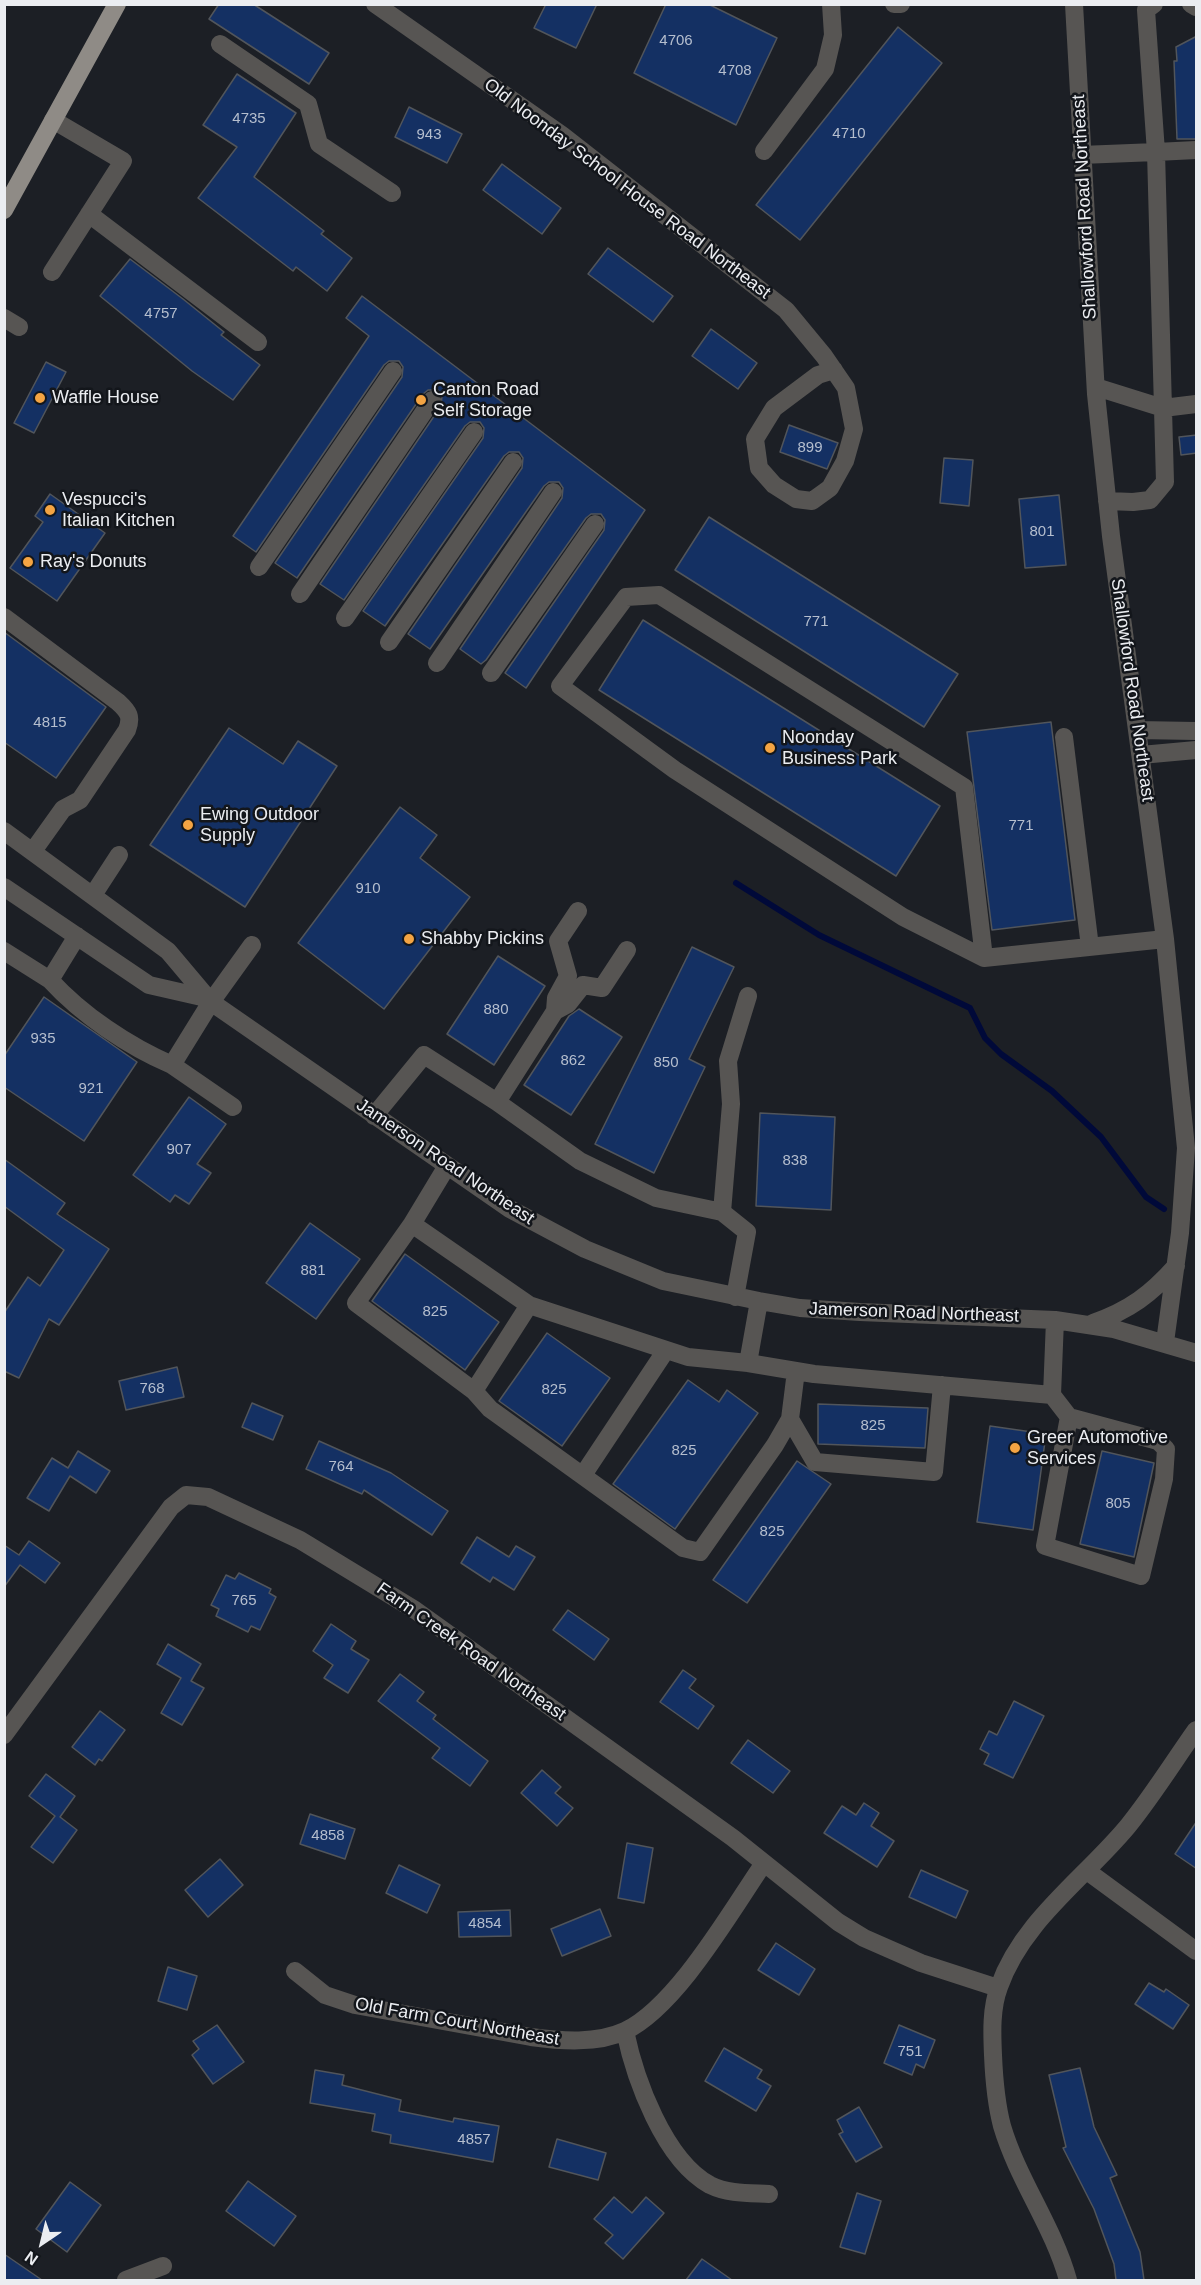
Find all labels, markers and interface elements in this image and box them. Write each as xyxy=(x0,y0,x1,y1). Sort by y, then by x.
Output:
house number: 4706 xyxy=(659,32,693,50)
house number: 4708 xyxy=(718,62,752,80)
street label: Old Noonday School House Road Northeast xyxy=(479,74,775,304)
street label: Shallowford Road Northeast xyxy=(1068,94,1102,320)
house number: 4735 xyxy=(232,110,266,128)
house number: 4710 xyxy=(832,125,866,143)
house number: 943 xyxy=(416,126,442,144)
house number: 4757 xyxy=(144,305,178,323)
place label: Canton Road Self Storage xyxy=(433,379,539,422)
place label: Waffle House xyxy=(52,387,159,409)
marker: Waffle House xyxy=(33,391,47,405)
marker: Canton Road Self Storage xyxy=(414,393,428,407)
house number: 899 xyxy=(797,439,823,457)
place label: Vespucci's Italian Kitchen xyxy=(62,489,175,532)
marker: Vespucci's Italian Kitchen xyxy=(43,503,57,517)
house number: 801 xyxy=(1029,523,1055,541)
place label: Ray's Donuts xyxy=(40,551,146,573)
marker: Ray's Donuts xyxy=(21,555,35,569)
street label: Shallowford Road Northeast xyxy=(1106,577,1158,803)
house number: 771 xyxy=(803,613,829,631)
house number: 4815 xyxy=(33,714,67,732)
place label: Noonday Business Park xyxy=(782,727,897,770)
marker: Noonday Business Park xyxy=(763,741,777,755)
place label: Ewing Outdoor Supply xyxy=(200,804,319,846)
house number: 771 xyxy=(1008,817,1034,835)
marker: Ewing Outdoor Supply xyxy=(181,818,195,832)
house number: 910 xyxy=(355,880,381,898)
place label: Shabby Pickins xyxy=(421,928,544,950)
marker: Shabby Pickins xyxy=(402,932,416,946)
house number: 880 xyxy=(483,1001,509,1019)
house number: 935 xyxy=(30,1030,56,1048)
house number: 862 xyxy=(560,1052,586,1070)
house number: 850 xyxy=(653,1054,679,1072)
house number: 921 xyxy=(78,1080,104,1098)
street label: Jamerson Road Northeast xyxy=(352,1094,538,1230)
house number: 907 xyxy=(166,1141,192,1159)
house number: 838 xyxy=(782,1152,808,1170)
house number: 881 xyxy=(300,1262,326,1280)
street label: Jamerson Road Northeast xyxy=(809,1299,1019,1327)
house number: 825 xyxy=(422,1303,448,1321)
house number: 768 xyxy=(139,1380,165,1398)
house number: 825 xyxy=(541,1381,567,1399)
house number: 825 xyxy=(860,1417,886,1435)
place label: Greer Automotive Services xyxy=(1027,1427,1168,1470)
marker: Greer Automotive Services xyxy=(1008,1441,1022,1455)
house number: 825 xyxy=(671,1442,697,1460)
house number: 764 xyxy=(328,1458,354,1476)
house number: 805 xyxy=(1105,1495,1131,1513)
house number: 825 xyxy=(759,1523,785,1541)
street label: Farm Creek Road Northeast xyxy=(372,1578,570,1726)
house number: 765 xyxy=(231,1592,257,1610)
house number: 4858 xyxy=(311,1827,345,1845)
house number: 4854 xyxy=(468,1915,502,1933)
street label: Old Farm Court Northeast xyxy=(353,1993,561,2051)
house number: 751 xyxy=(897,2043,923,2061)
house number: 4857 xyxy=(457,2131,491,2149)
north arrow xyxy=(12,2213,72,2273)
text: N xyxy=(22,2248,41,2268)

